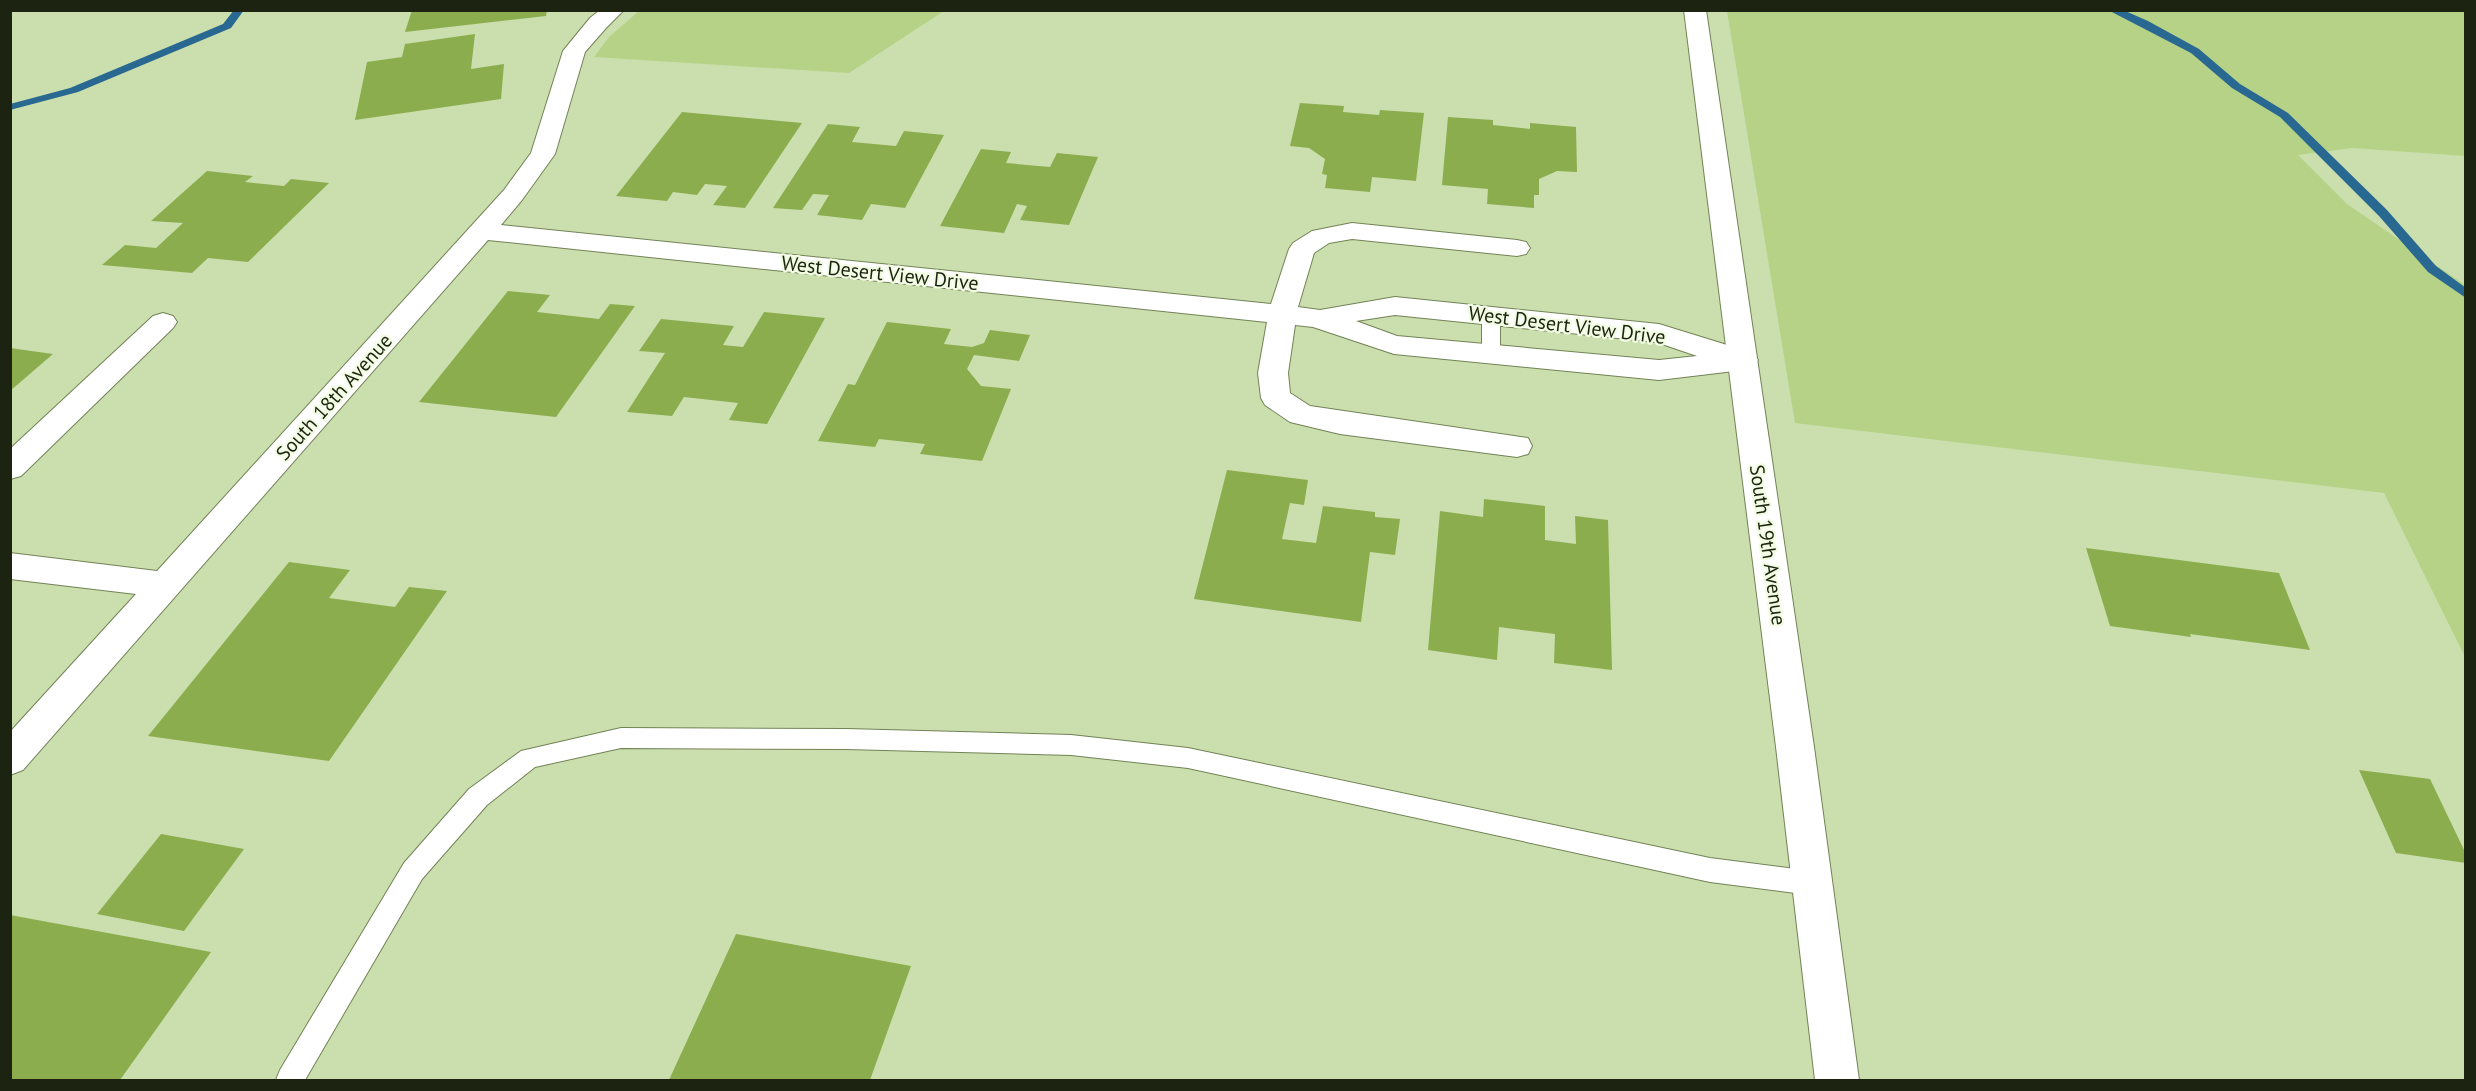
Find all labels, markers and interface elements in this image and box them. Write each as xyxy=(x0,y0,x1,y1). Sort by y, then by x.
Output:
street label: West Desert View Drive xyxy=(780,250,980,296)
street label: West Desert View Drive xyxy=(1467,300,1667,350)
street label: South 18th Avenue xyxy=(270,328,398,466)
street label: South 19th Avenue xyxy=(1744,463,1792,627)

